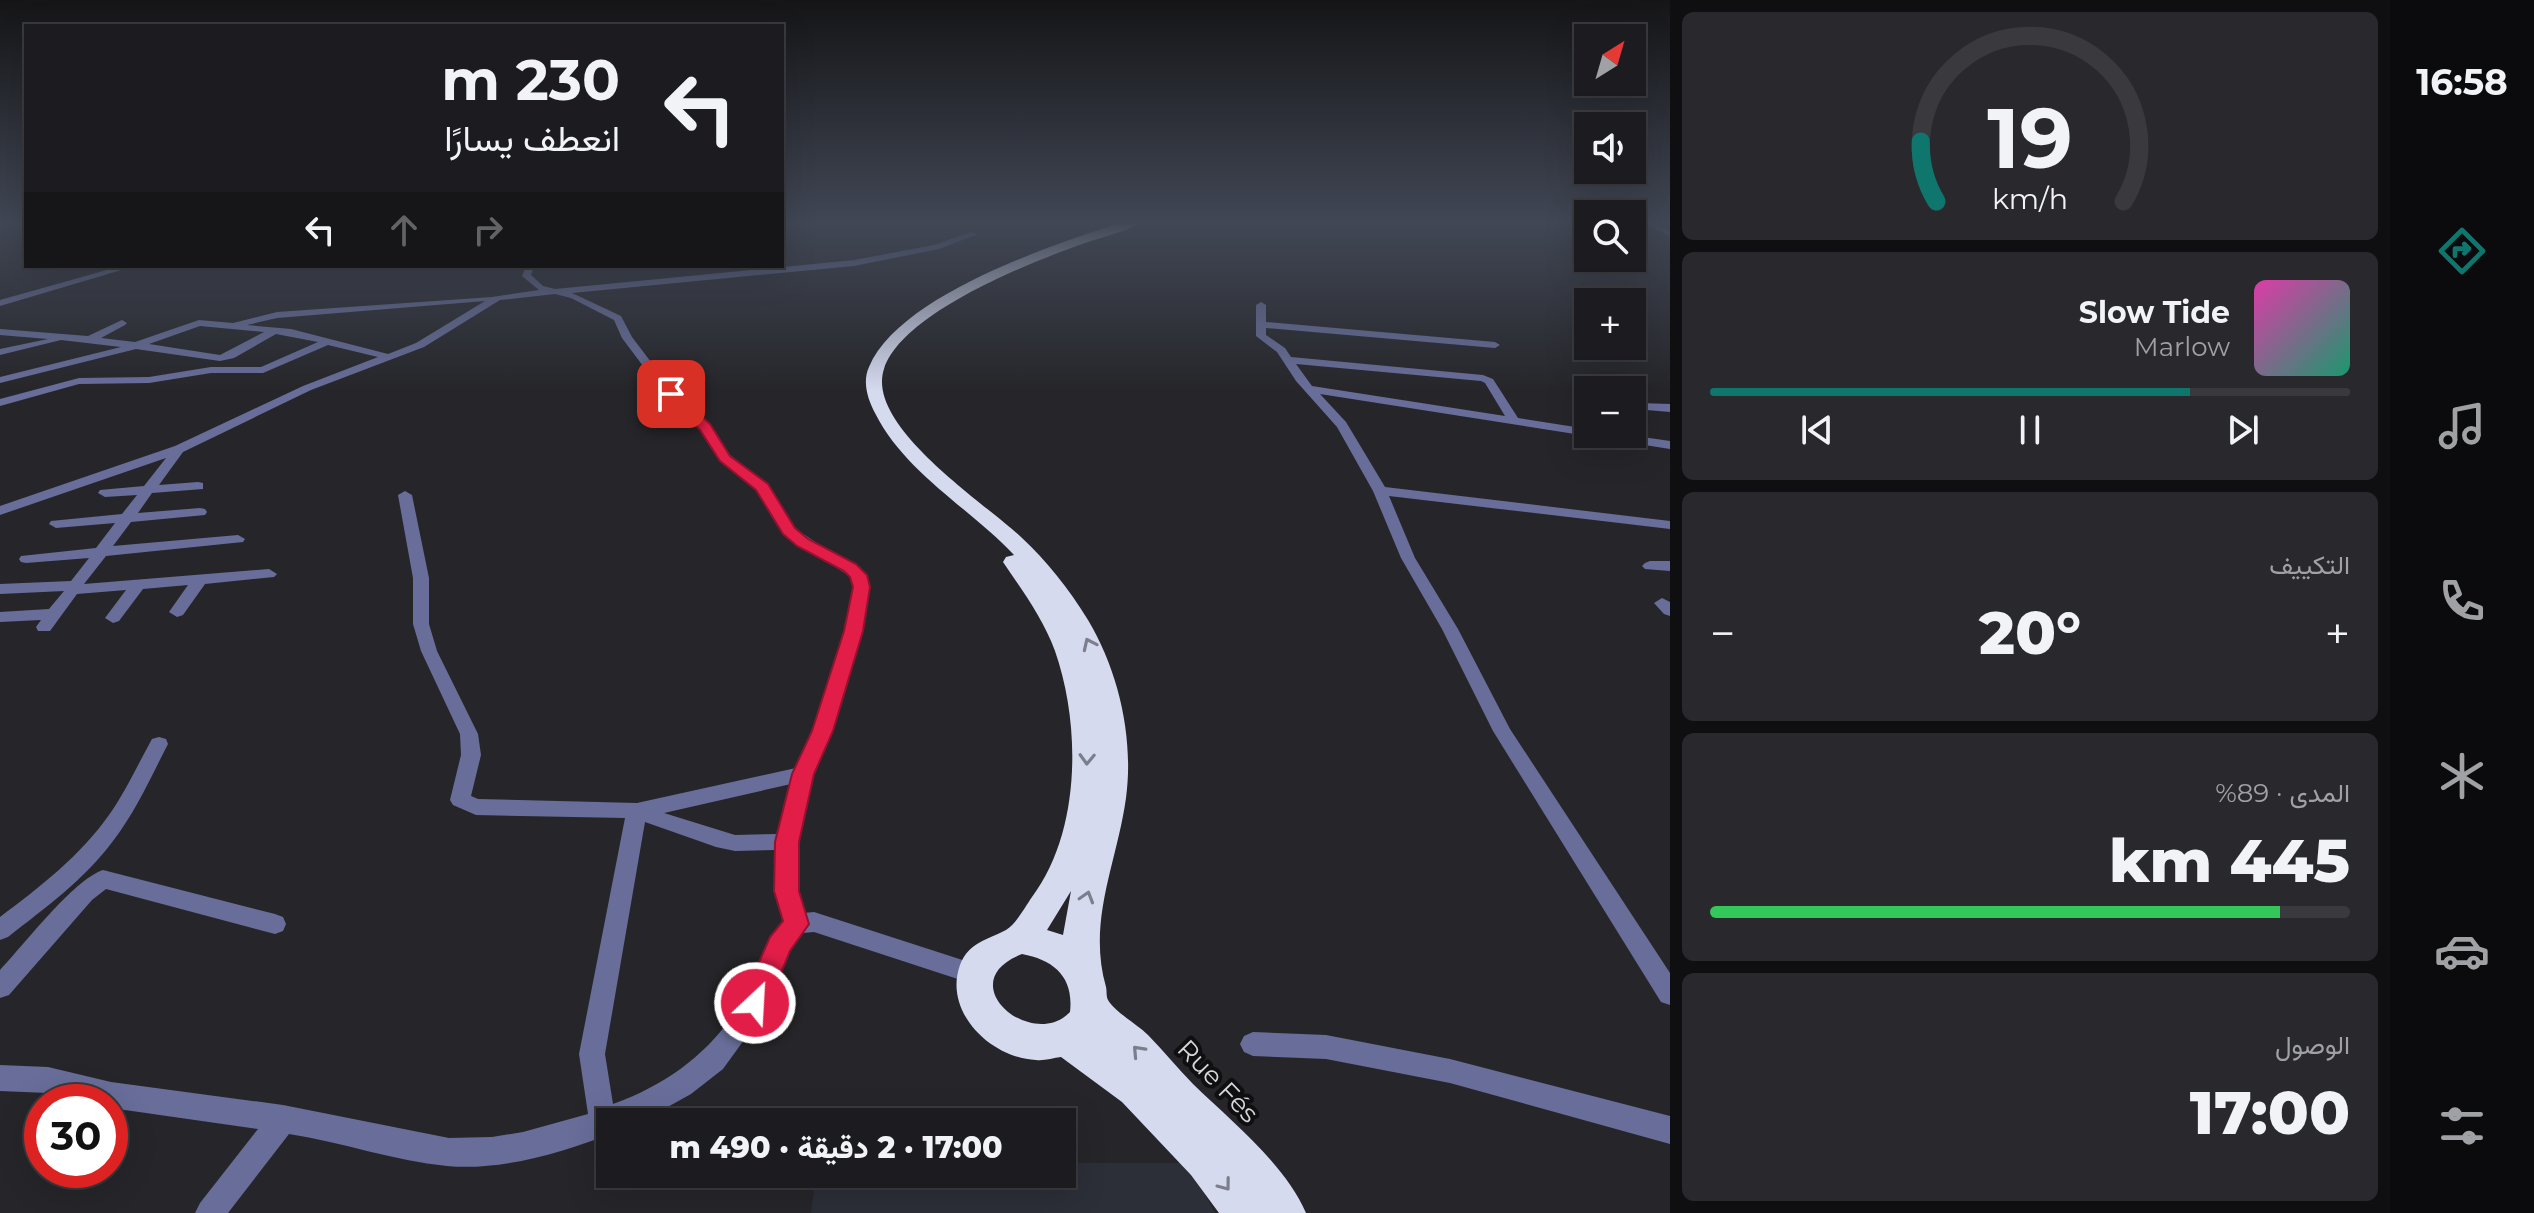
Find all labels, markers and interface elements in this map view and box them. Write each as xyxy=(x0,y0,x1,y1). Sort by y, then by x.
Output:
north arrow xyxy=(1574,24,1646,96)
map controls xyxy=(1574,24,1646,448)
text: 230 m xyxy=(441,46,620,114)
icon: left xyxy=(648,56,752,160)
text: 16:58 xyxy=(2416,60,2508,104)
text: 19 xyxy=(1987,87,2073,189)
button: sound xyxy=(1574,112,1646,184)
text: انعطف يسارًا xyxy=(444,116,620,160)
text: km/h xyxy=(1992,181,2068,216)
button: search xyxy=(1574,200,1646,272)
icon: left xyxy=(298,208,342,252)
icon: ahead xyxy=(382,208,426,252)
icon: right xyxy=(466,208,510,252)
icon: directions xyxy=(2434,223,2490,279)
button: + xyxy=(1574,288,1646,360)
text: Slow Tide xyxy=(2079,294,2230,331)
text: Marlow xyxy=(2134,331,2230,363)
pin xyxy=(637,360,705,428)
icon: arrive xyxy=(649,372,693,416)
button: − xyxy=(1574,376,1646,448)
icon: music xyxy=(2434,398,2490,454)
icon: previous xyxy=(1795,408,1839,452)
icon: pause xyxy=(2008,408,2052,452)
icon: next xyxy=(2221,408,2265,452)
text: التكييف xyxy=(2269,549,2350,581)
icon: phone xyxy=(2434,573,2490,629)
text: 20° xyxy=(1979,596,2081,669)
text: − xyxy=(1710,606,1735,660)
text: + xyxy=(2325,606,2350,660)
one-way arrow xyxy=(1083,637,1099,652)
icon: climate xyxy=(2434,748,2490,804)
one-way arrow xyxy=(1078,753,1095,766)
text: المدى · 89% xyxy=(2215,777,2350,809)
text: 445 km xyxy=(2109,824,2350,897)
one-way arrow xyxy=(1078,890,1094,904)
icon: car xyxy=(2434,923,2490,979)
position arrow xyxy=(713,961,797,1045)
text: الوصول xyxy=(2275,1029,2350,1061)
street label: Rue Fés xyxy=(1171,1033,1265,1129)
one-way arrow xyxy=(1133,1046,1147,1061)
text: 17:00 xyxy=(2190,1076,2350,1149)
speed limit sign: 30 xyxy=(24,1084,128,1188)
icon: filters xyxy=(2434,1098,2490,1154)
text: 17:00 · 2 دقيقة · 490 m xyxy=(669,1129,1003,1166)
one-way arrow xyxy=(1215,1176,1229,1191)

